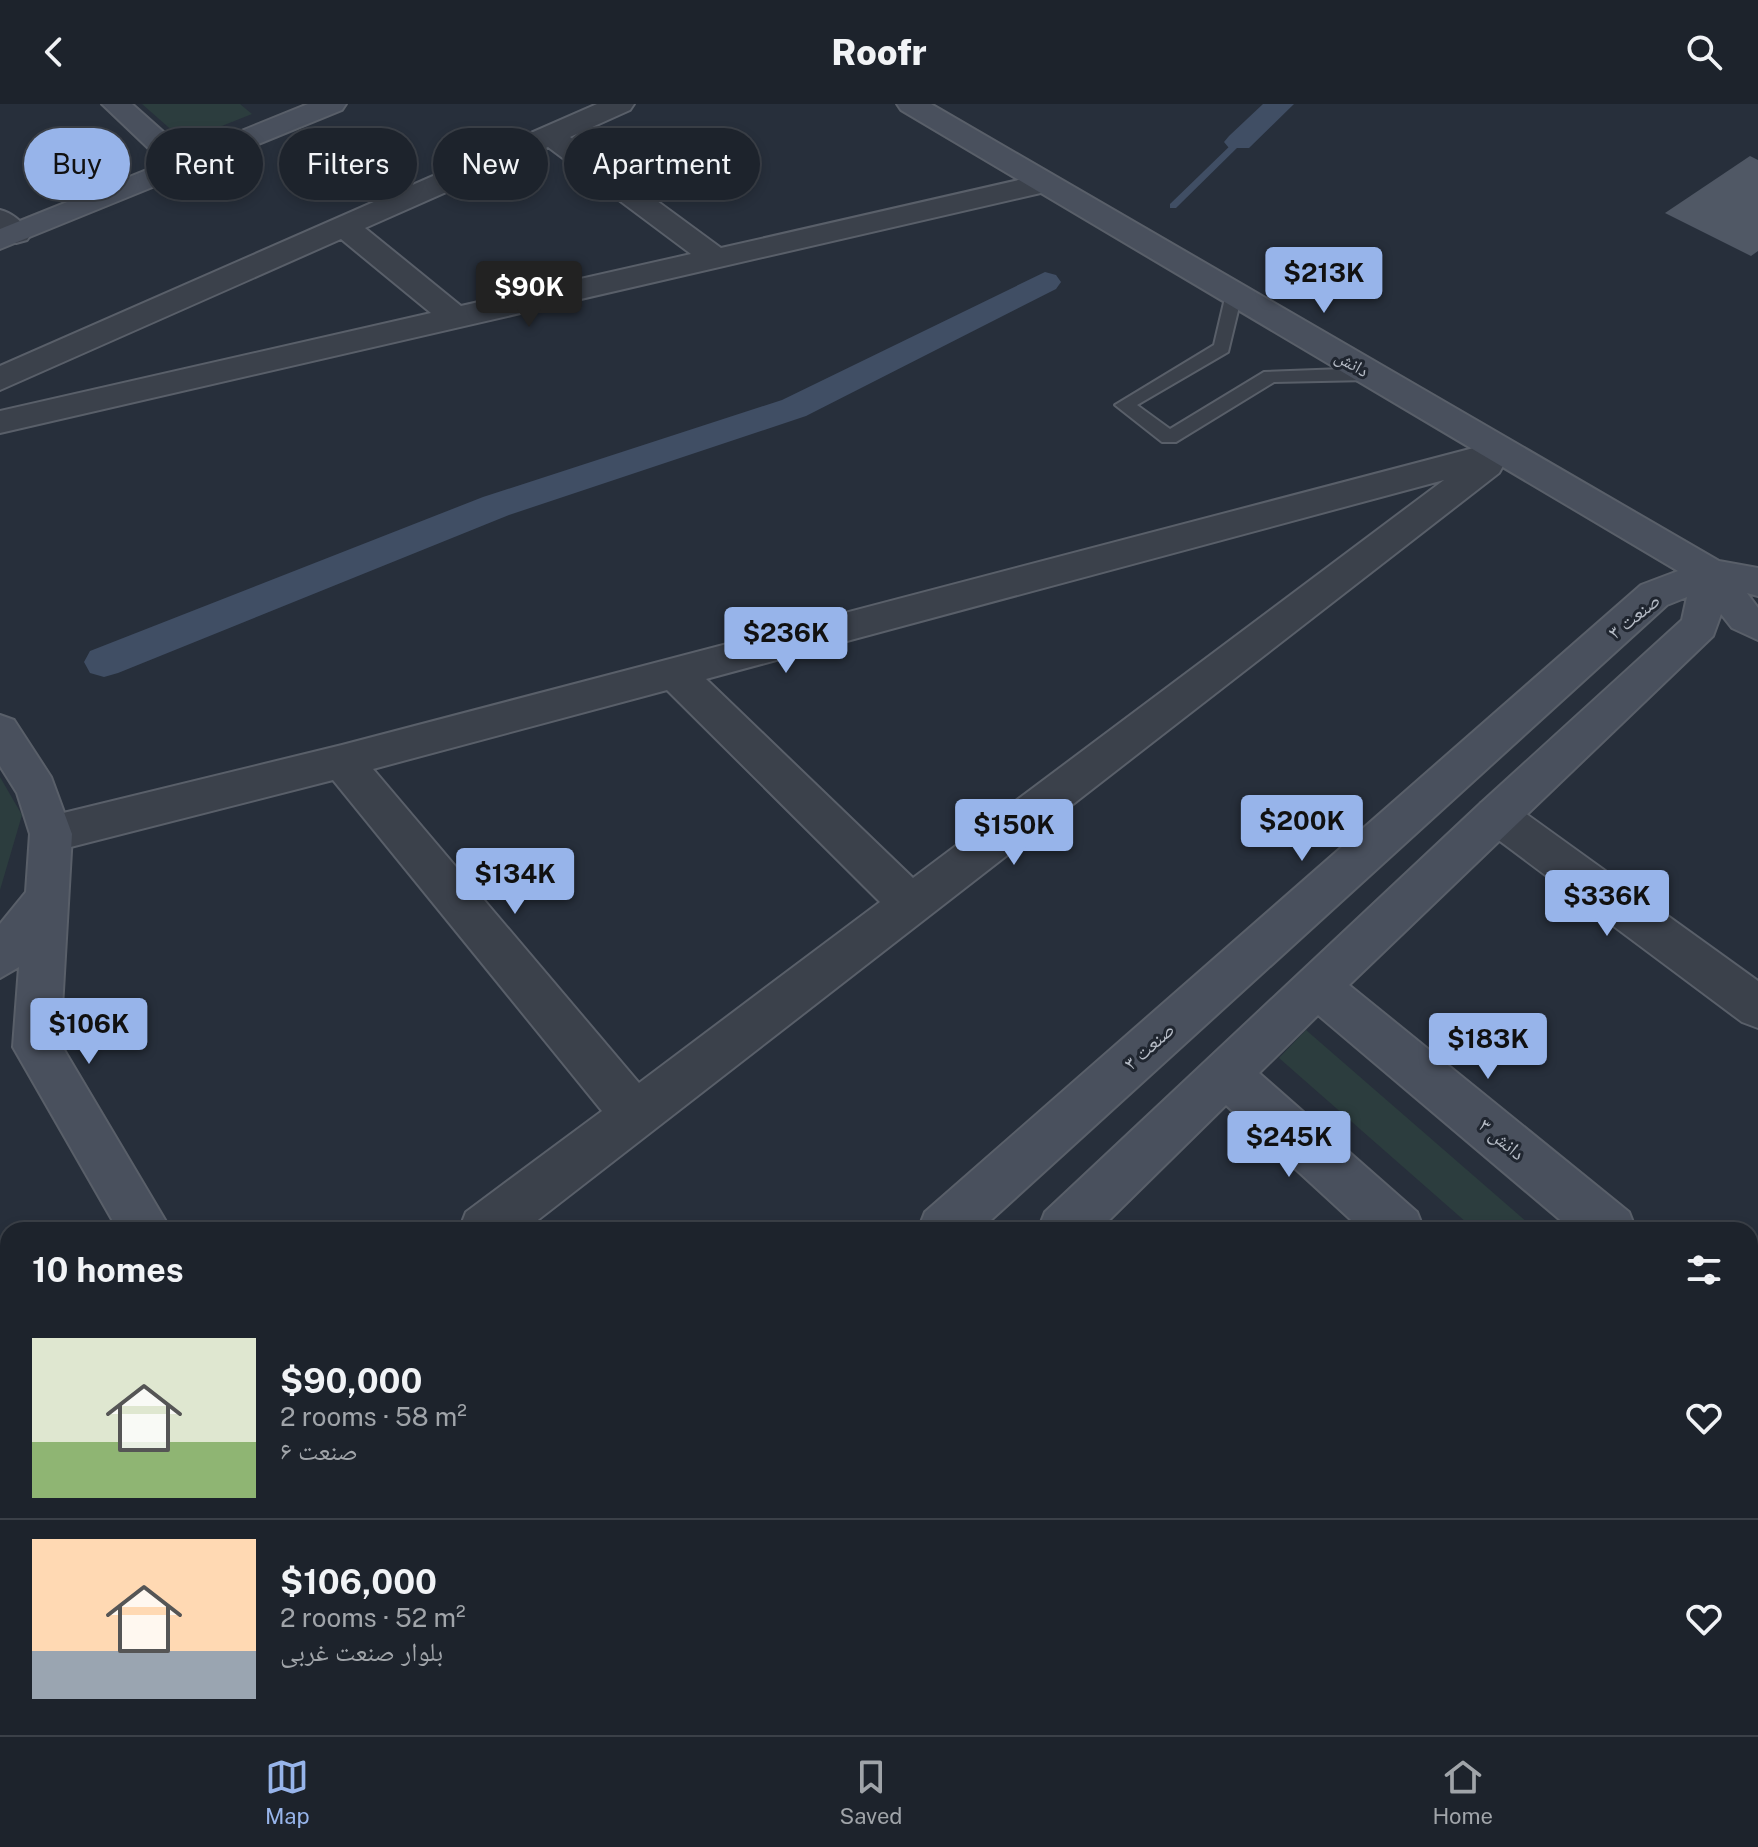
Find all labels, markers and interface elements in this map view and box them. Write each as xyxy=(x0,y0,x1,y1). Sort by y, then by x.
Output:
icon: back xyxy=(32,30,76,74)
icon: search xyxy=(1682,30,1726,74)
text: Roofr xyxy=(831,31,927,73)
chip: Buy xyxy=(24,128,130,200)
chip: Rent xyxy=(146,128,263,200)
chip: Filters xyxy=(279,128,417,200)
chip: New xyxy=(433,128,548,200)
chip: Apartment xyxy=(564,128,760,200)
pin: $213K xyxy=(1268,247,1380,315)
text: $213K xyxy=(1283,257,1365,288)
pin: $90K xyxy=(482,261,576,329)
text: $90K xyxy=(494,271,564,302)
street label: دانش xyxy=(1331,345,1372,382)
street label: صنعت ۳ xyxy=(1603,588,1665,644)
pin: $236K xyxy=(730,607,842,675)
text: $236K xyxy=(742,617,830,648)
pin: $200K xyxy=(1246,795,1358,863)
pin: $150K xyxy=(958,799,1070,867)
text: $200K xyxy=(1259,805,1345,836)
text: $150K xyxy=(973,809,1055,840)
pin: $134K xyxy=(459,848,571,916)
text: $134K xyxy=(474,858,556,889)
pin: $336K xyxy=(1551,870,1663,938)
text: $336K xyxy=(1563,880,1651,911)
pin: $106K xyxy=(33,998,145,1066)
text: $106K xyxy=(48,1008,130,1039)
pin: $183K xyxy=(1432,1013,1544,1081)
street label: صنعت ۳ xyxy=(1119,1017,1179,1075)
text: $183K xyxy=(1447,1023,1529,1054)
pin: $245K xyxy=(1233,1111,1345,1179)
street label: دانش ۳ xyxy=(1474,1113,1530,1165)
text: $245K xyxy=(1245,1121,1333,1152)
icon: filters xyxy=(1682,1248,1726,1292)
text: 10 homes xyxy=(32,1250,184,1290)
text: $90,000 xyxy=(280,1361,422,1401)
icon: home xyxy=(96,1370,192,1466)
icon: heart xyxy=(1682,1396,1726,1440)
text: 2 rooms · 58 m² xyxy=(280,1401,467,1432)
text: صنعت ۶ xyxy=(280,1435,358,1466)
text: $106,000 xyxy=(280,1562,437,1602)
icon: home xyxy=(96,1571,192,1667)
icon: heart xyxy=(1682,1597,1726,1641)
text: 2 rooms · 52 m² xyxy=(280,1602,466,1633)
text: بلوار صنعت غربی xyxy=(280,1636,443,1667)
tab: Map xyxy=(265,1755,310,1829)
tab: Saved xyxy=(840,1755,902,1829)
tab: Home xyxy=(1432,1755,1493,1829)

